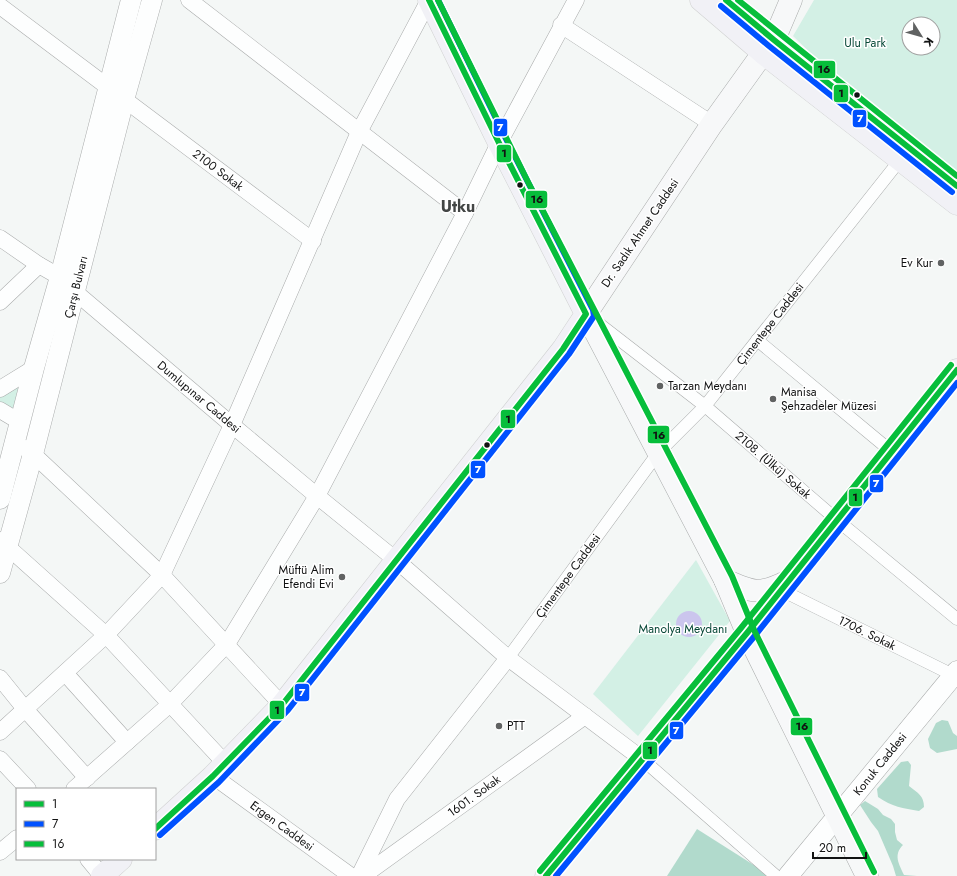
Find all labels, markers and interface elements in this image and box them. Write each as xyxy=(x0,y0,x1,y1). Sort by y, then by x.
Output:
north arrow xyxy=(901,16,941,56)
park label: Ulu Park xyxy=(844,34,886,52)
text: K xyxy=(920,34,938,50)
line badge: 16 xyxy=(813,60,836,79)
text: 16 xyxy=(818,61,830,77)
line badge: 1 xyxy=(833,84,849,103)
text: 1 xyxy=(838,85,844,101)
unlabelled marker xyxy=(852,90,862,100)
line badge: 7 xyxy=(852,109,867,128)
text: 7 xyxy=(857,110,864,126)
line badge: 7 xyxy=(493,118,508,137)
text: 7 xyxy=(497,119,504,135)
line badge: 1 xyxy=(496,144,512,163)
street label: 2100 Sokak xyxy=(189,145,248,196)
text: 1 xyxy=(501,145,507,161)
street label: Dr. Sadık Ahmet Caddesi xyxy=(597,175,683,291)
unlabelled marker xyxy=(515,180,525,190)
line badge: 16 xyxy=(525,190,548,209)
text: 16 xyxy=(531,191,543,207)
district label: Utku xyxy=(441,195,475,218)
street label: Çarşı Bulvarı xyxy=(60,254,92,320)
place label: Ev Kur xyxy=(901,254,934,272)
marker: Ev Kur xyxy=(936,258,946,268)
street label: Çimentepe Caddesi xyxy=(732,279,808,369)
street label: Dumlupınar Caddesi xyxy=(153,357,245,437)
place label: Tarzan Meydanı xyxy=(668,377,747,395)
marker: Tarzan Meydanı xyxy=(655,381,665,391)
place label: Manisa Şehzadeler Müzesi xyxy=(781,383,877,415)
marker: Manisa Şehzadeler Müzesi xyxy=(768,394,778,404)
line badge: 1 xyxy=(500,409,516,429)
text: 1 xyxy=(505,411,511,427)
line badge: 16 xyxy=(647,425,670,444)
text: 16 xyxy=(653,427,665,443)
street label: 2108. (Ülkü) Sokak xyxy=(731,427,815,504)
unlabelled marker xyxy=(482,440,492,450)
line badge: 7 xyxy=(470,460,486,479)
text: 7 xyxy=(475,461,482,477)
line badge: 7 xyxy=(869,474,884,493)
text: 7 xyxy=(873,475,880,491)
line badge: 1 xyxy=(848,488,863,507)
text: 1 xyxy=(852,489,858,505)
street label: Çimentepe Caddesi xyxy=(531,530,605,622)
place label: Müftü Alim Efendi Evi xyxy=(279,561,334,593)
marker: Müftü Alim Efendi Evi xyxy=(337,572,347,582)
street label: 1706. Sokak xyxy=(835,611,900,655)
park label: Manolya Meydanı xyxy=(639,620,727,638)
line badge: 7 xyxy=(294,683,310,702)
text: 7 xyxy=(299,684,306,700)
line badge: 1 xyxy=(269,700,285,720)
text: 1 xyxy=(274,702,280,718)
place label: PTT xyxy=(507,717,525,735)
line badge: 16 xyxy=(790,717,813,736)
text: 16 xyxy=(796,718,808,734)
marker: PTT xyxy=(494,721,504,731)
line badge: 7 xyxy=(669,721,684,740)
text: 7 xyxy=(673,722,680,738)
street label: Konuk Caddesi xyxy=(849,729,911,799)
line badge: 1 xyxy=(642,741,658,760)
text: 1 xyxy=(647,742,653,758)
street label: 1601. Sokak xyxy=(444,770,505,821)
legend xyxy=(16,788,156,860)
text: 1 xyxy=(52,795,57,813)
street label: Ergen Caddesi xyxy=(246,797,318,855)
text: 7 xyxy=(52,815,59,833)
scale bar xyxy=(813,834,866,860)
text: 16 xyxy=(52,835,64,853)
text: 20 m xyxy=(819,839,846,857)

